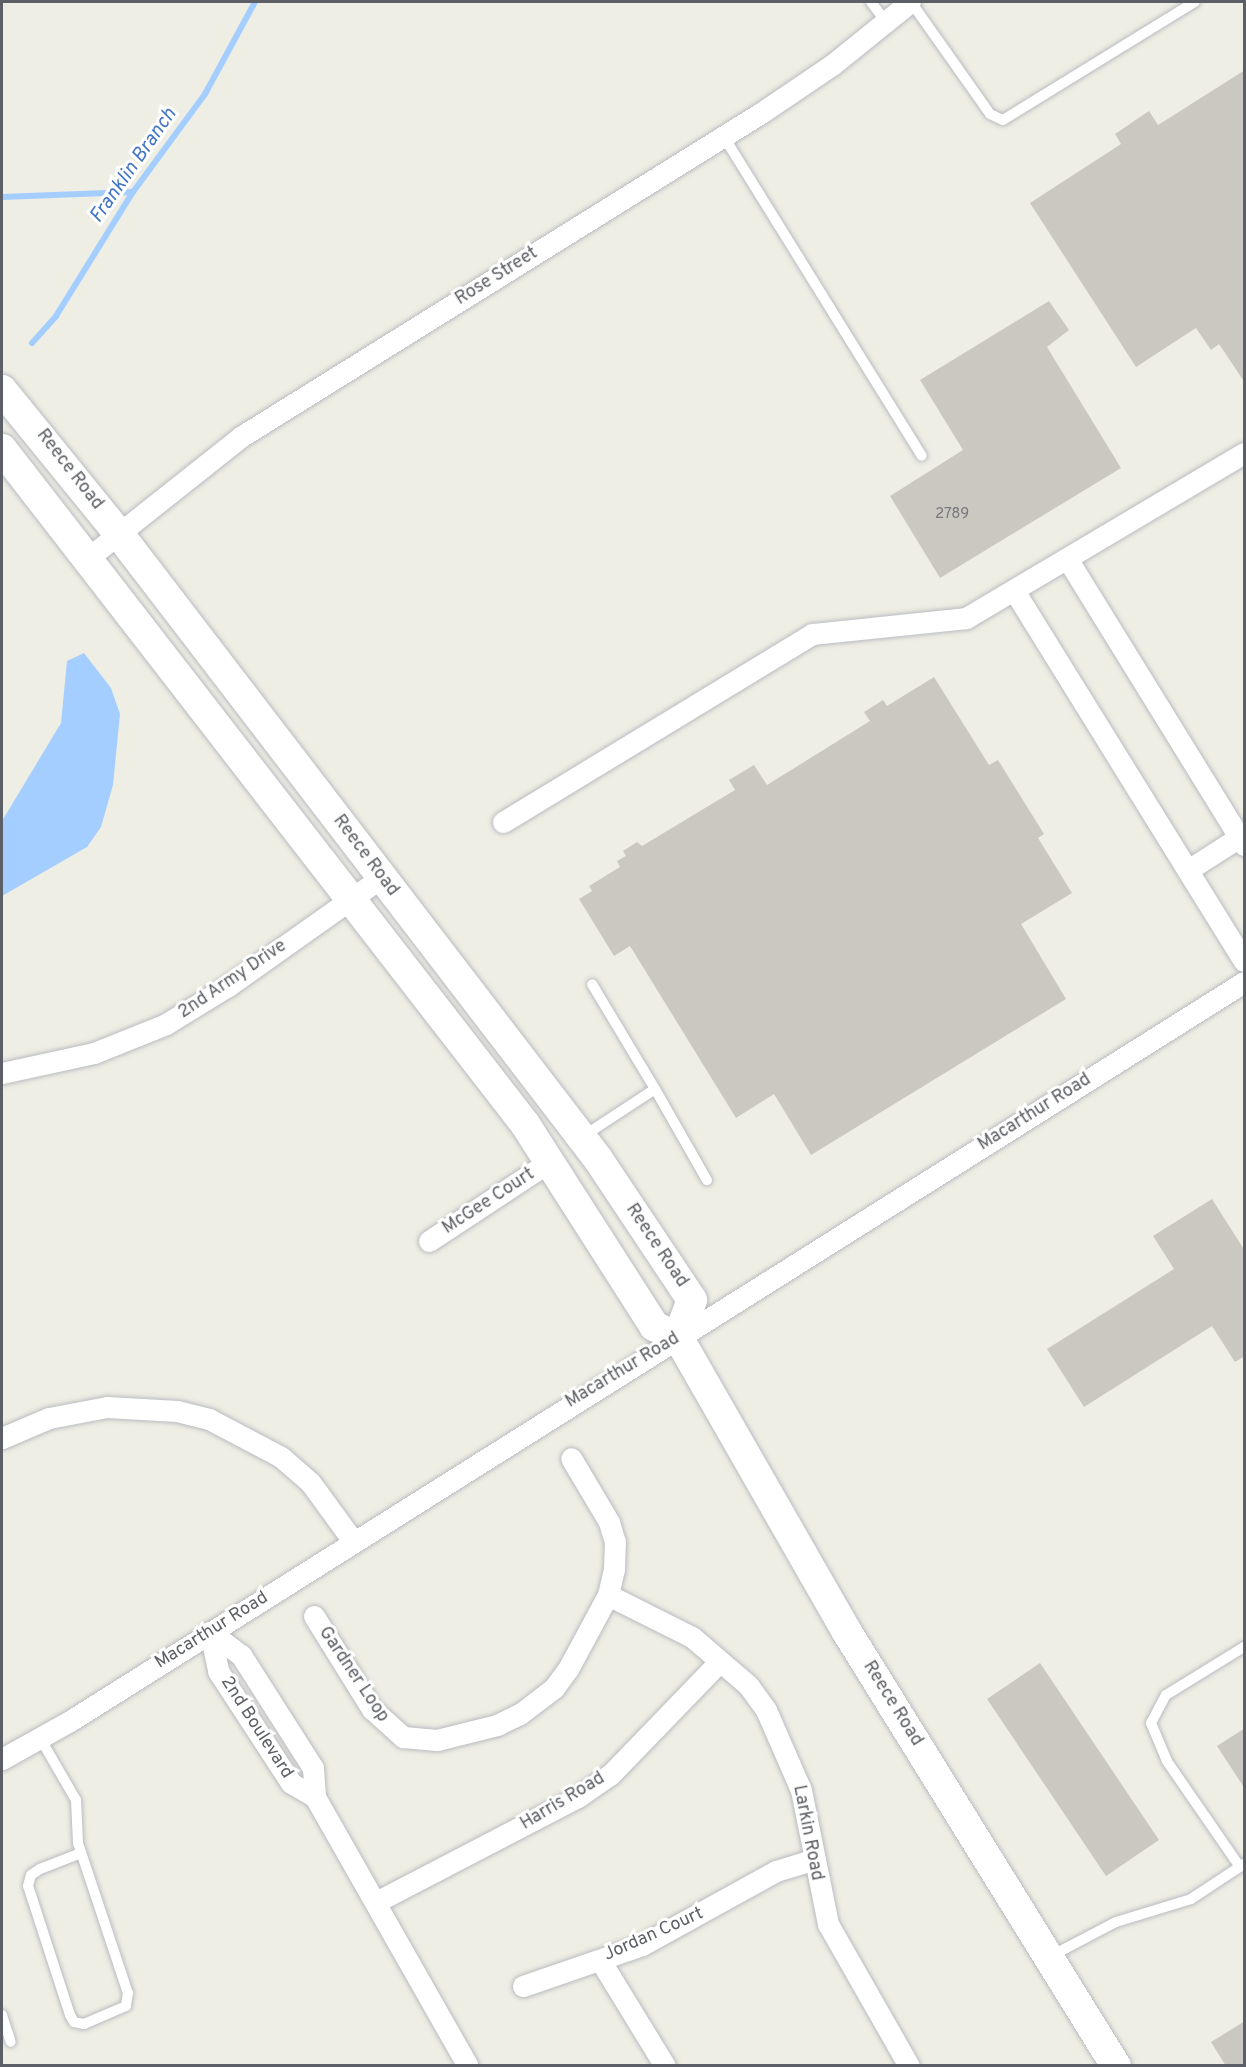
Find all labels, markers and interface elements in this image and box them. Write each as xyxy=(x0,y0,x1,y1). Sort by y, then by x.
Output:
water label: Franklin Branch xyxy=(85,104,183,228)
street label: Rose Street xyxy=(452,243,542,311)
street label: Reece Road xyxy=(31,425,107,515)
house number: 2789 xyxy=(935,506,969,524)
street label: Reece Road xyxy=(327,811,403,901)
street label: 2nd Army Drive xyxy=(175,936,291,1024)
street label: Macarthur Road xyxy=(974,1070,1096,1156)
street label: McGee Court xyxy=(439,1164,539,1240)
street label: Reece Road xyxy=(620,1200,692,1292)
street label: Macarthur Road xyxy=(562,1328,684,1414)
street label: Macarthur Road xyxy=(151,1588,273,1674)
street label: Gardner Loop xyxy=(313,1623,393,1727)
street label: Reece Road xyxy=(857,1657,927,1751)
street label: 2nd Boulevard xyxy=(215,1673,297,1783)
street label: Harris Road xyxy=(517,1768,609,1836)
street label: Larkin Road xyxy=(787,1783,827,1883)
street label: Jordan Court xyxy=(601,1903,707,1967)

